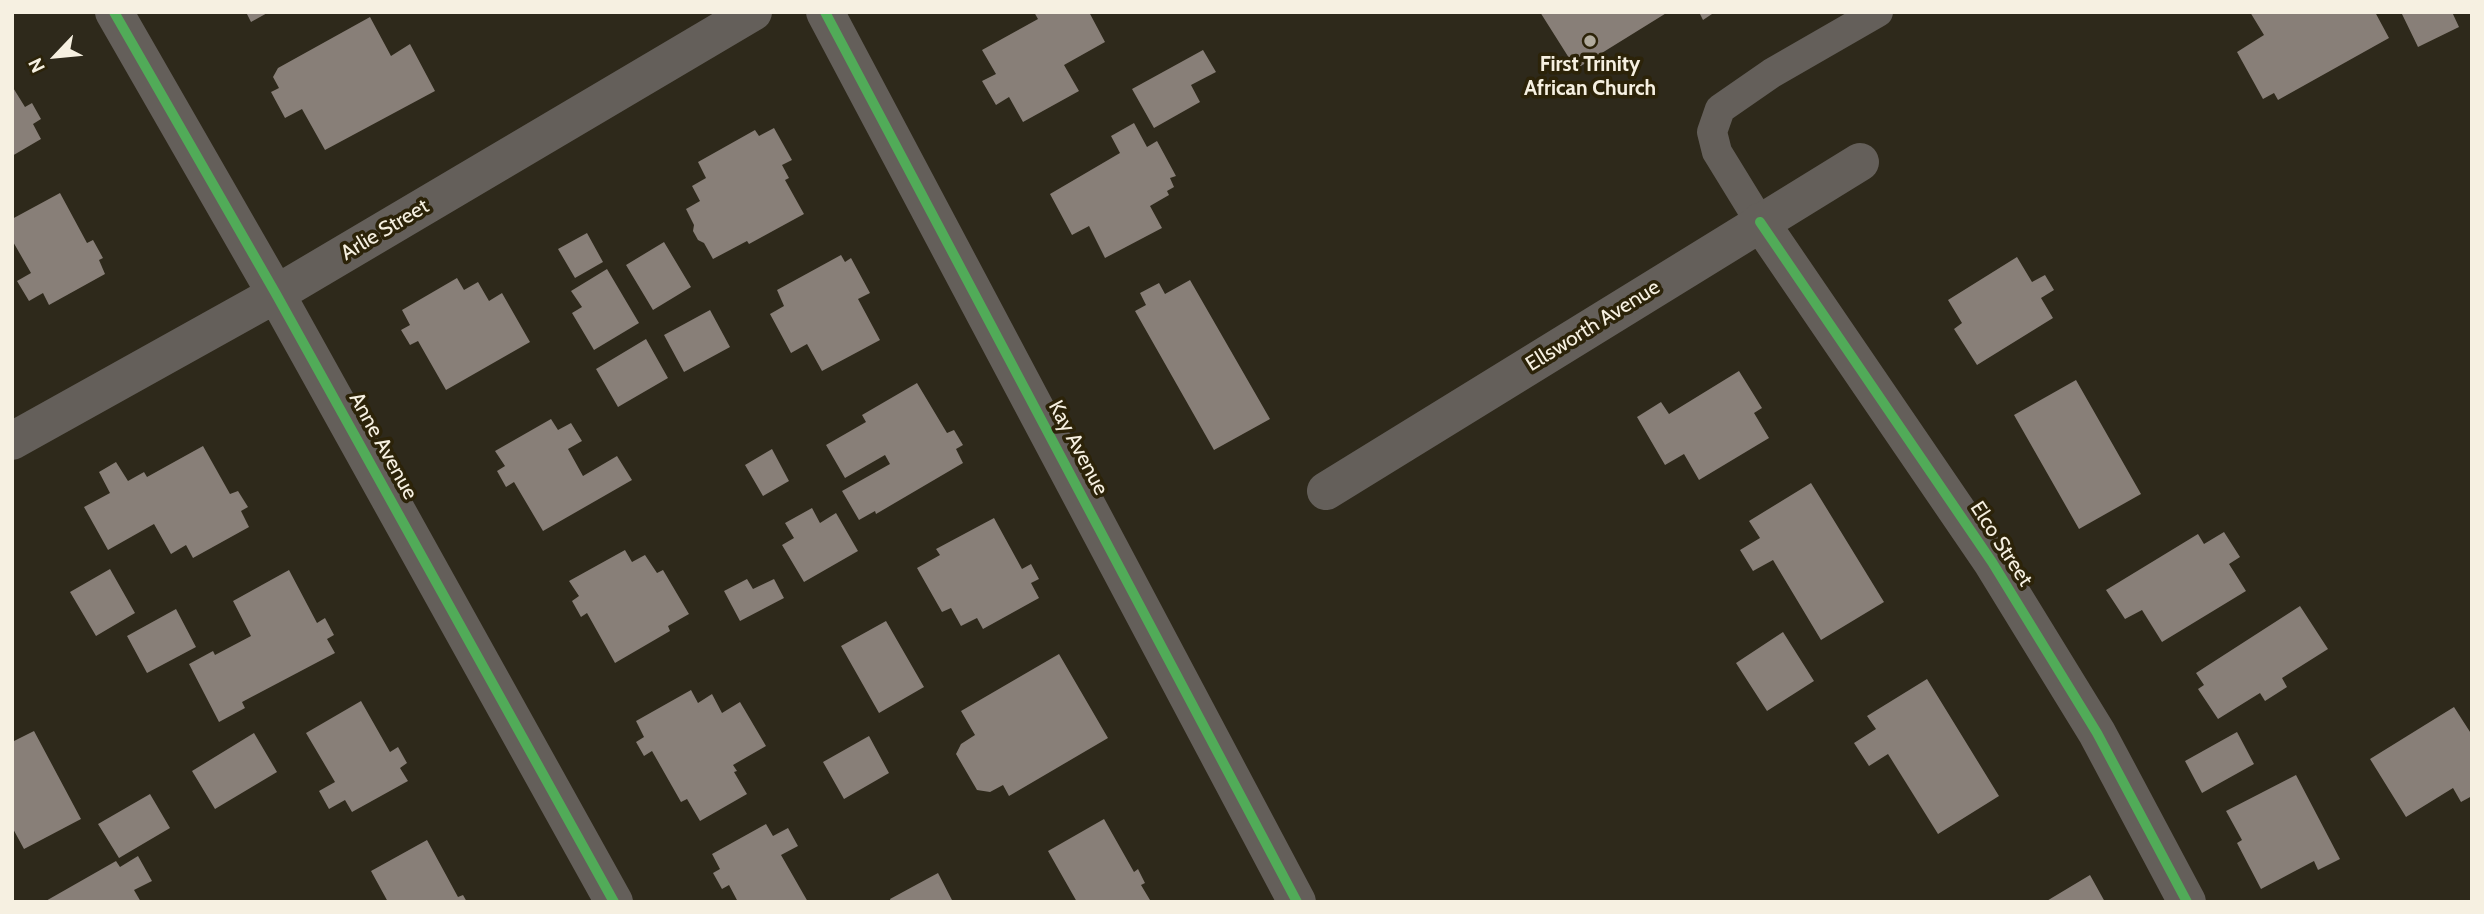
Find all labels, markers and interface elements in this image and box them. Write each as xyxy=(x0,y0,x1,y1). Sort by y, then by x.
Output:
north arrow xyxy=(21,21,91,91)
marker: First Trinity African Church xyxy=(1582,33,1598,49)
place label: First Trinity African Church xyxy=(1524,52,1656,102)
text: N xyxy=(23,54,50,77)
street label: Arlie Street xyxy=(336,194,434,266)
street label: Ellsworth Avenue xyxy=(1521,275,1665,377)
street label: Anne Avenue xyxy=(343,388,423,504)
street label: Kay Avenue xyxy=(1043,396,1113,500)
street label: Elco Street xyxy=(1964,497,2038,591)

